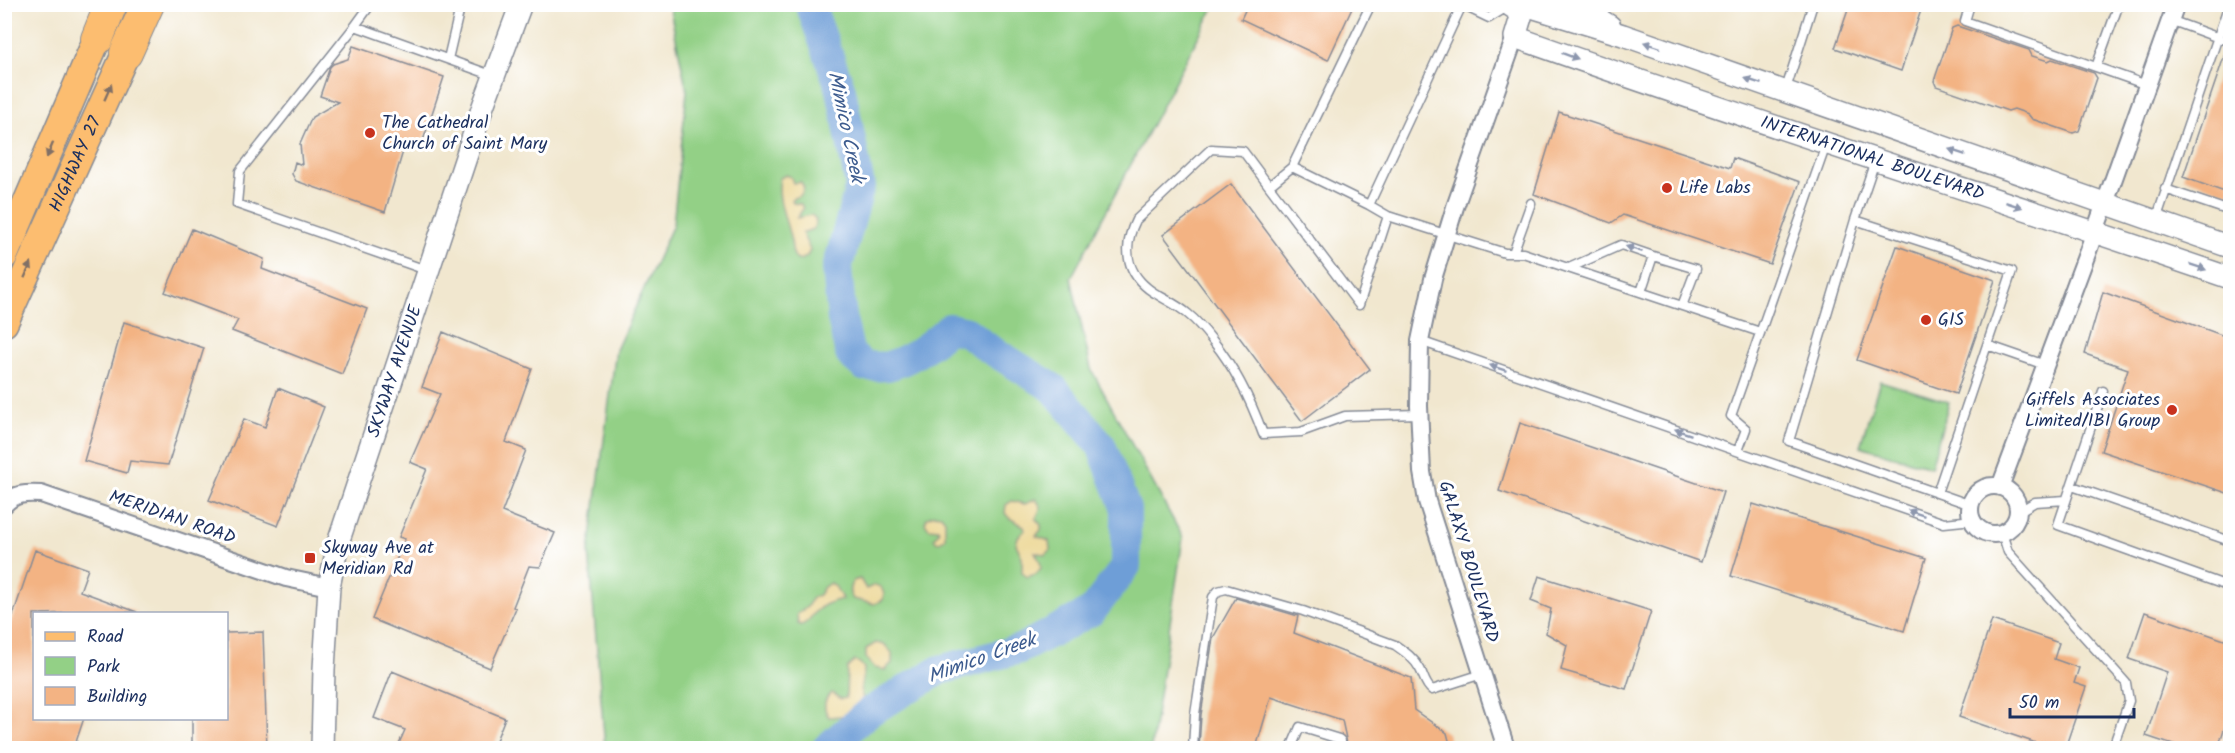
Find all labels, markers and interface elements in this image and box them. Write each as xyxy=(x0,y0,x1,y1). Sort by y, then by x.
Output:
one-way arrow xyxy=(1643,40,1661,50)
one-way arrow xyxy=(1561,52,1579,61)
water label: Mimico Creek xyxy=(818,68,873,188)
one-way arrow xyxy=(1744,75,1762,85)
one-way arrow xyxy=(104,83,113,101)
street label: INTERNATIONAL BOULEVARD xyxy=(1757,108,1989,209)
place label: The Cathedral Church of Saint Mary xyxy=(382,109,548,159)
street label: HIGHWAY 27 xyxy=(41,111,110,217)
marker: The Cathedral Church of Saint Mary xyxy=(363,126,377,140)
one-way arrow xyxy=(45,142,55,160)
one-way arrow xyxy=(1948,146,1966,156)
place label: Life Labs xyxy=(1679,174,1751,203)
marker: Life Labs xyxy=(1660,181,1674,195)
one-way arrow xyxy=(2005,201,2023,211)
one-way arrow xyxy=(1625,244,1643,254)
one-way arrow xyxy=(24,261,34,279)
one-way arrow xyxy=(2189,263,2207,273)
street label: SKYWAY AVENUE xyxy=(360,301,431,441)
place label: GIS xyxy=(1938,306,1965,335)
marker: GIS xyxy=(1919,313,1933,327)
one-way arrow xyxy=(1489,363,1507,373)
place label: Giffels Associates Limited/IBI Group xyxy=(2025,386,2160,436)
marker: Giffels Associates Limited/IBI Group xyxy=(2165,403,2179,417)
one-way arrow xyxy=(1674,426,1692,436)
street label: GALAXY BOULEVARD xyxy=(1430,478,1507,647)
street label: MERIDIAN ROAD xyxy=(105,483,240,553)
one-way arrow xyxy=(1907,508,1925,518)
place label: Skyway Ave at Meridian Rd xyxy=(322,534,435,584)
marker: Skyway Ave at Meridian Rd xyxy=(303,551,317,565)
legend xyxy=(33,612,228,720)
text: Road xyxy=(87,623,124,652)
water label: Mimico Creek xyxy=(923,624,1043,693)
text: Park xyxy=(87,653,120,682)
scale bar xyxy=(2010,681,2134,719)
text: Building xyxy=(87,683,147,712)
text: 50 m xyxy=(2019,689,2059,718)

